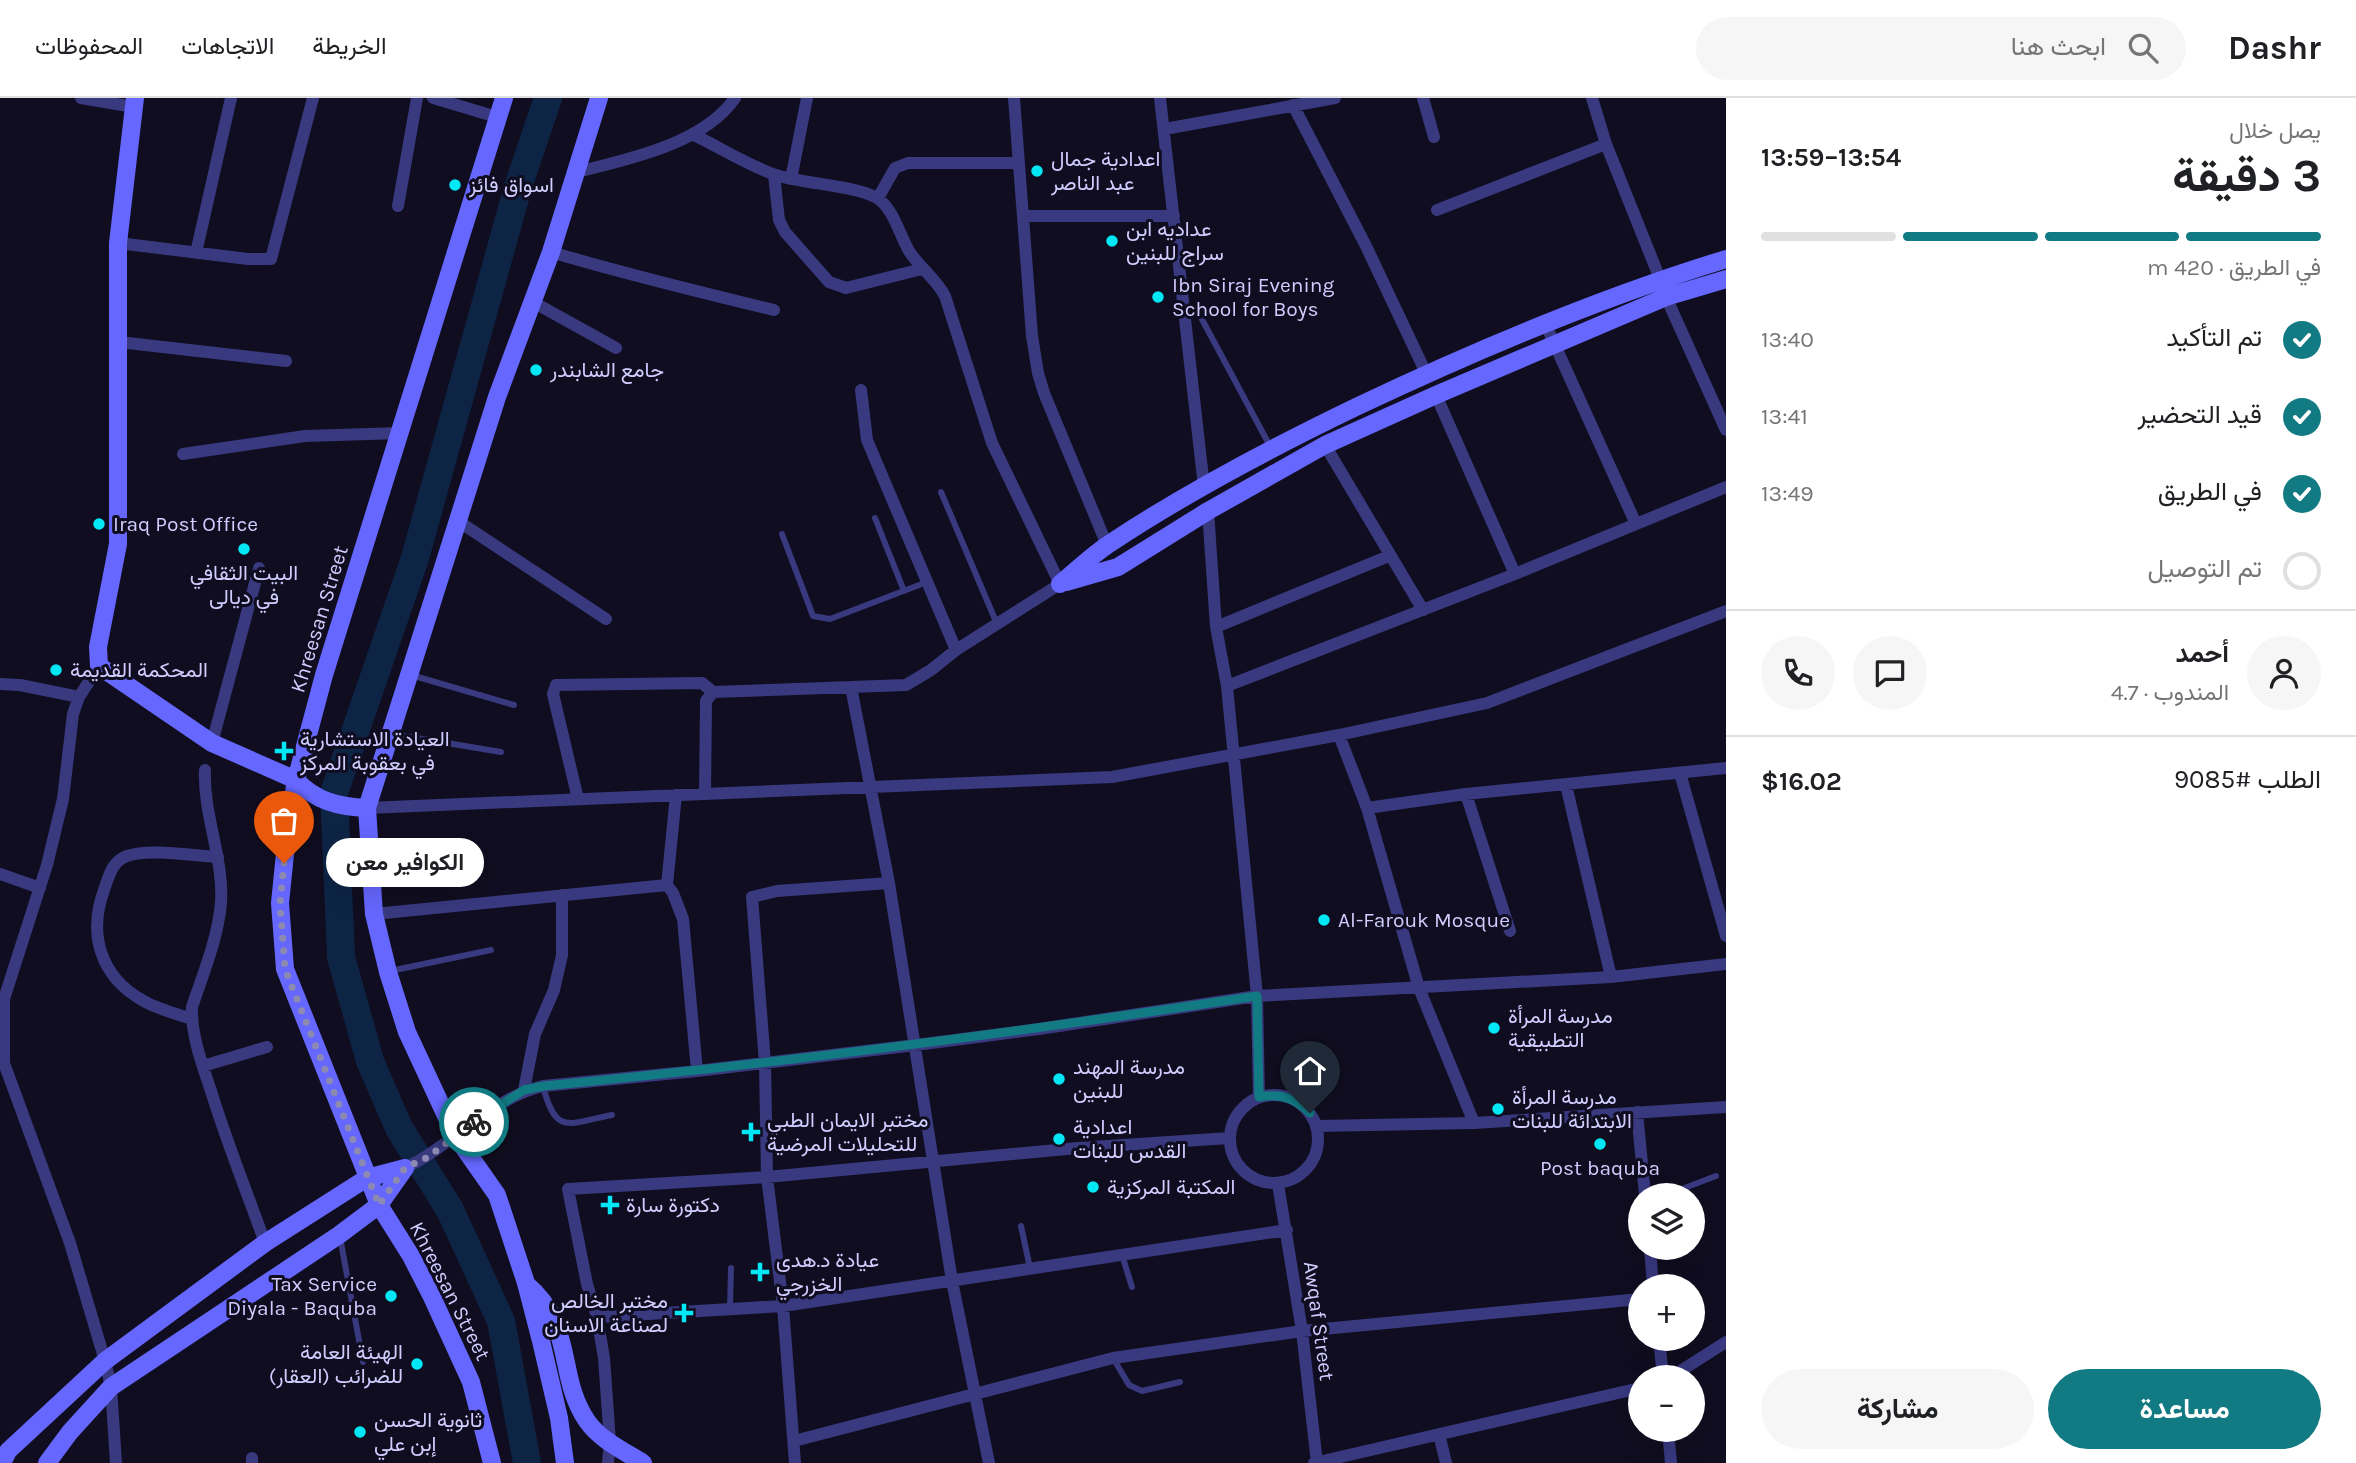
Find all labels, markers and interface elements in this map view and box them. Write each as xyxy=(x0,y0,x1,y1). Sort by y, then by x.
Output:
search box xyxy=(1696,17,2186,80)
icon: search xyxy=(2124,29,2162,67)
text: Dashr xyxy=(2228,29,2321,67)
text: ابحث هنا xyxy=(2011,31,2106,62)
text: المحفوظات xyxy=(35,32,143,60)
text: الاتجاهات xyxy=(181,32,274,60)
text: الخريطة xyxy=(312,32,387,60)
text: يصل خلال xyxy=(2229,117,2321,144)
text: 13:54–13:59 xyxy=(1761,142,1901,173)
place label: اعدادية جمال عبد الناصر xyxy=(1050,147,1160,196)
text: 3 دقيقة xyxy=(2172,149,2321,203)
marker: اعدادية جمال عبد الناصر xyxy=(1029,163,1045,179)
place label: اسواق فائز xyxy=(468,173,554,198)
marker: اسواق فائز xyxy=(447,177,463,193)
place label: عداديه ابن سراج للبنين xyxy=(1126,217,1224,267)
marker: عداديه ابن سراج للبنين xyxy=(1104,233,1120,249)
text: في الطريق · 420 m xyxy=(2147,254,2321,281)
place label: Ibn Siraj Evening School for Boys xyxy=(1172,273,1334,321)
marker: Ibn Siraj Evening School for Boys xyxy=(1150,289,1166,305)
icon: check xyxy=(2283,321,2321,359)
text: تم التأكيد xyxy=(2166,322,2262,353)
text: 13:40 xyxy=(1761,326,1814,353)
place label: جامع الشابندر xyxy=(549,358,664,384)
marker: جامع الشابندر xyxy=(528,362,544,378)
icon: check xyxy=(2283,398,2321,436)
text: قيد التحضير xyxy=(2137,399,2262,430)
text: 13:41 xyxy=(1761,403,1808,430)
icon: check xyxy=(2283,475,2321,513)
text: في الطريق xyxy=(2158,476,2262,507)
text: 13:49 xyxy=(1761,480,1814,507)
place label: Iraq Post Office xyxy=(113,512,258,536)
marker: Iraq Post Office xyxy=(91,516,107,532)
marker: البيت الثقافي في ديالى xyxy=(236,541,252,557)
street label: Khreesan Street xyxy=(285,542,353,695)
text: تم التوصيل xyxy=(2147,553,2262,584)
place label: البيت الثقافي في ديالى xyxy=(190,561,298,614)
button: phone xyxy=(1761,636,1835,710)
button: chat xyxy=(1853,636,1927,710)
button: person xyxy=(2247,636,2321,710)
text: أحمد xyxy=(2176,638,2229,669)
place label: المحكمة القديمة xyxy=(70,658,208,682)
marker: المحكمة القديمة xyxy=(48,662,64,678)
text: المندوب · 4.7 xyxy=(2111,679,2229,706)
place label: العيادة الاستشارية في بعقوبة المركز xyxy=(299,727,450,780)
marker: العيادة الاستشارية في بعقوبة المركز xyxy=(274,741,294,761)
text: الطلب #9085 xyxy=(2174,764,2321,795)
text: $16.02 xyxy=(1761,766,1842,797)
pin xyxy=(254,791,314,863)
icon: bag xyxy=(265,802,303,840)
callout: الكوافير معن xyxy=(326,838,484,888)
text: الكوافير معن xyxy=(346,849,464,876)
place label: Al-Farouk Mosque xyxy=(1338,908,1510,932)
marker: Al-Farouk Mosque xyxy=(1316,912,1332,928)
place label: مدرسة المرأة التطبيقية xyxy=(1508,1004,1613,1052)
marker: مدرسة المرأة التطبيقية xyxy=(1486,1020,1502,1036)
pin xyxy=(1280,1041,1340,1113)
icon: home xyxy=(1291,1052,1329,1090)
place label: مدرسة المهند للبنين xyxy=(1073,1055,1185,1103)
marker: مدرسة المهند للبنين xyxy=(1051,1071,1067,1087)
place label: مدرسة المرأة الابتدائة للبنات xyxy=(1512,1085,1632,1133)
courier xyxy=(439,1087,509,1157)
marker: مدرسة المرأة الابتدائة للبنات xyxy=(1490,1101,1506,1117)
icon: bike xyxy=(455,1103,493,1141)
place label: مختبر الايمان الطبي للتحليلات المرضية xyxy=(767,1108,928,1157)
place label: اعدادية القدس للبنات xyxy=(1073,1115,1186,1163)
marker: مختبر الايمان الطبي للتحليلات المرضية xyxy=(741,1122,761,1142)
marker: اعدادية القدس للبنات xyxy=(1051,1131,1067,1147)
marker: Post baquba xyxy=(1592,1136,1608,1152)
place label: Post baquba xyxy=(1540,1156,1660,1180)
place label: المكتبة المركزية xyxy=(1107,1175,1235,1200)
marker: المكتبة المركزية xyxy=(1085,1179,1101,1195)
map controls xyxy=(1628,1183,1705,1442)
button: layers xyxy=(1628,1183,1705,1260)
place label: دكتورة سارة xyxy=(626,1193,720,1218)
marker: دكتورة سارة xyxy=(600,1195,620,1215)
street label: Khreesan Street xyxy=(405,1218,495,1364)
place label: عيادة د.هدى الخزرجي xyxy=(776,1248,879,1301)
street label: Awqaf Street xyxy=(1299,1260,1339,1382)
marker: عيادة د.هدى الخزرجي xyxy=(750,1262,770,1282)
place label: Tax Service Diyala - Baquba xyxy=(227,1272,377,1320)
button: + xyxy=(1628,1274,1705,1351)
marker: Tax Service Diyala - Baquba xyxy=(383,1288,399,1304)
place label: مختبر الخالص لصناعة الاسنان xyxy=(544,1289,668,1337)
marker: مختبر الخالص لصناعة الاسنان xyxy=(674,1303,694,1323)
place label: الهيئة العامة للضرائب (العقار) xyxy=(269,1340,403,1389)
marker: الهيئة العامة للضرائب (العقار) xyxy=(409,1356,425,1372)
button: − xyxy=(1628,1365,1705,1442)
button: مشاركة xyxy=(1761,1369,2034,1449)
button: مساعدة xyxy=(2048,1369,2321,1449)
place label: ثانوية الحسن إبن علي xyxy=(374,1408,482,1461)
marker: ثانوية الحسن إبن علي xyxy=(352,1424,368,1440)

